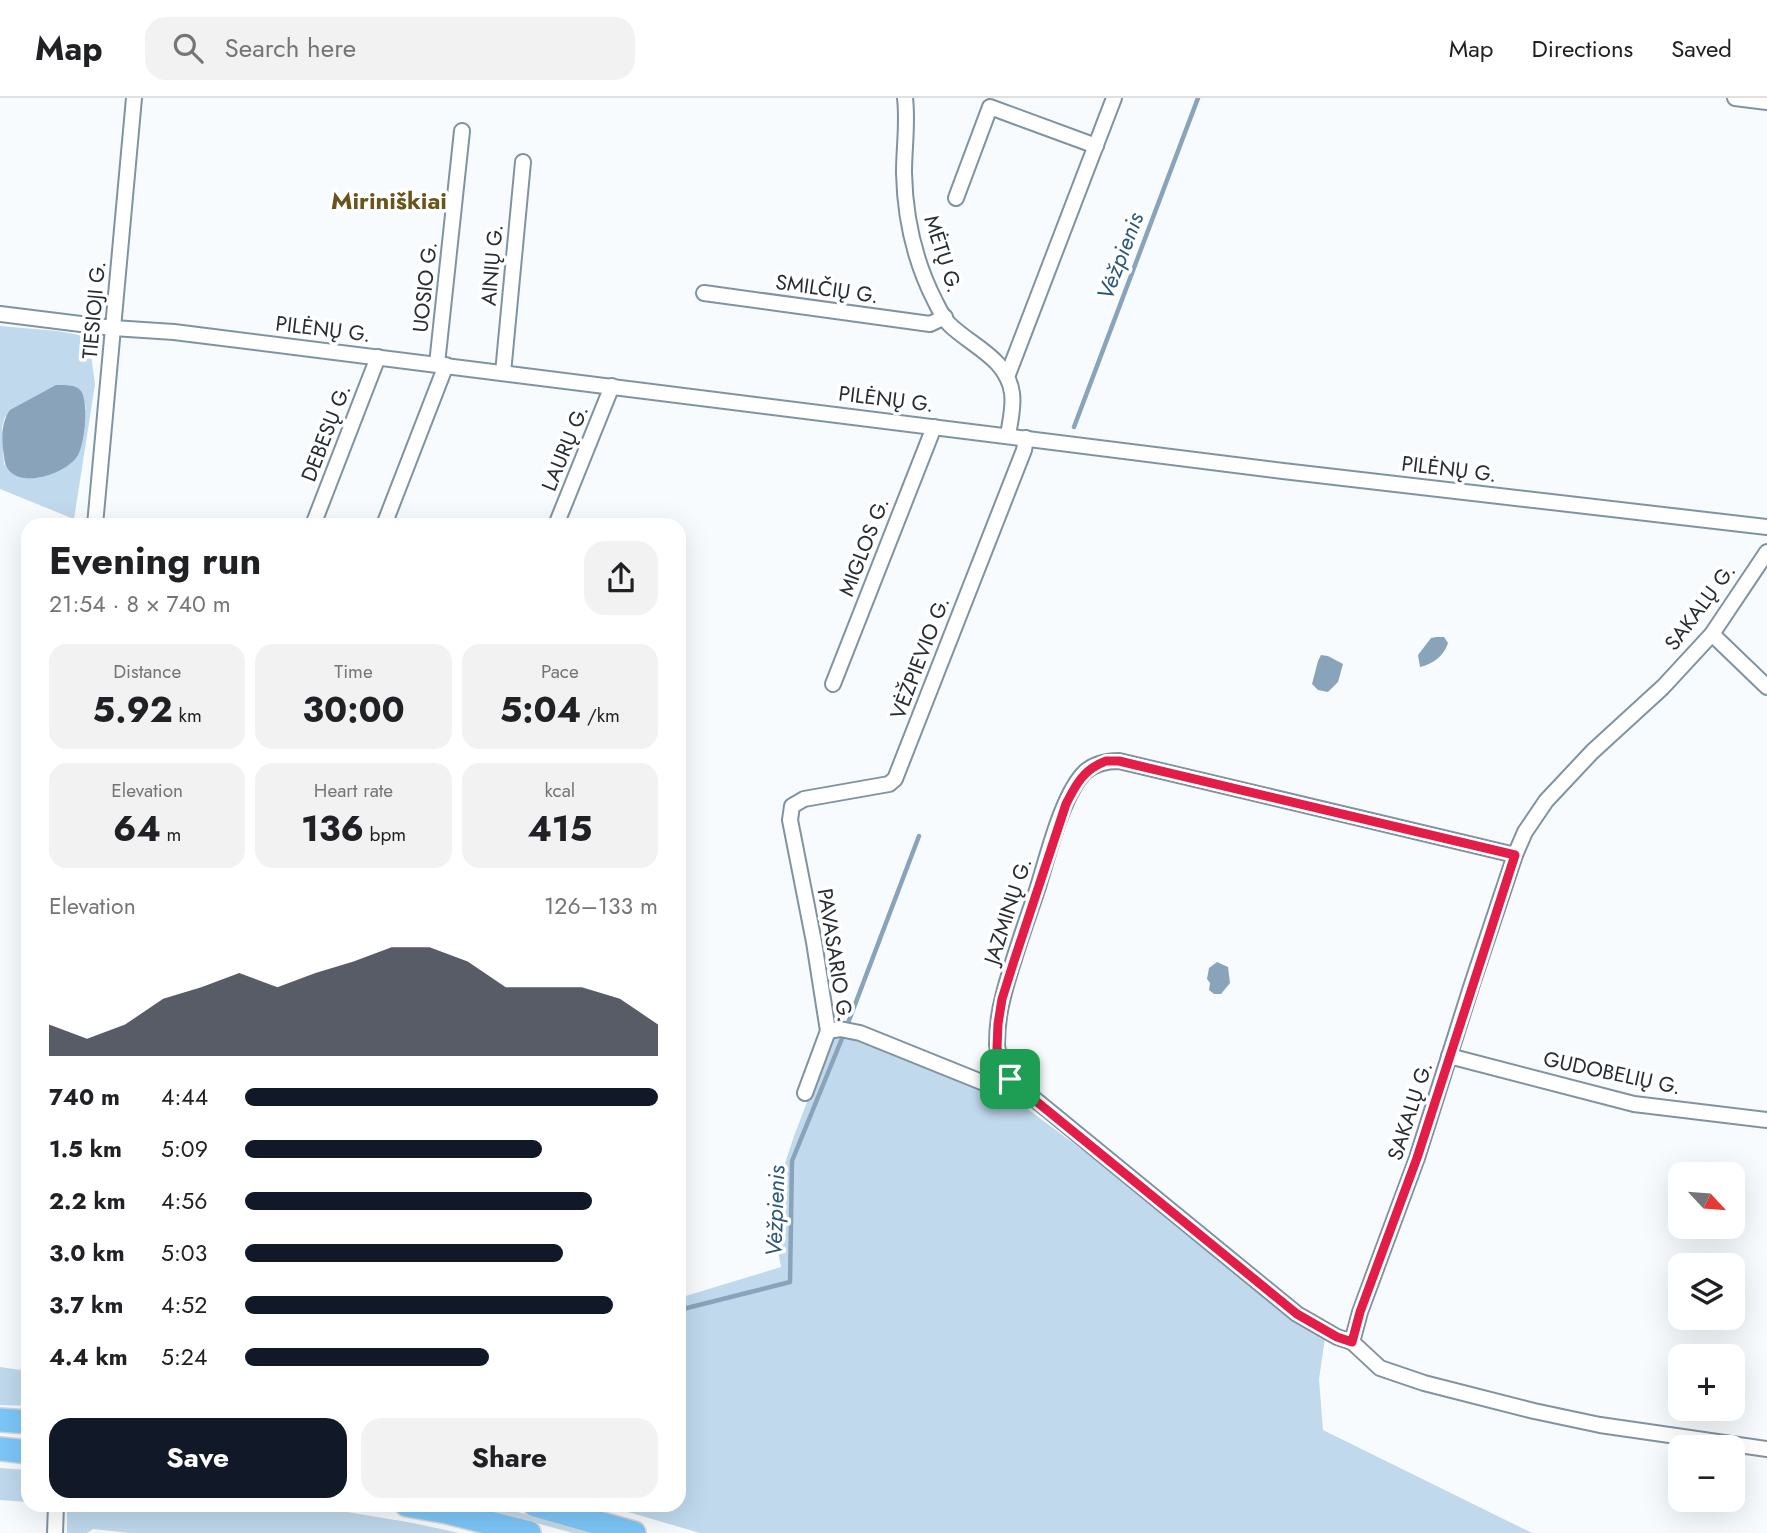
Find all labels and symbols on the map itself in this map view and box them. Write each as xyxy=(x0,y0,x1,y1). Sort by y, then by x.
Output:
district label: Miriniškiai xyxy=(331,183,447,218)
water label: Vėžpienis xyxy=(1088,206,1153,305)
street label: MĖTŲ G. xyxy=(916,211,970,297)
street label: AINIŲ G. xyxy=(473,223,511,307)
street label: UOSIO G. xyxy=(405,240,445,334)
street label: TIESIOJI G. xyxy=(75,260,113,360)
street label: SMILČIŲ G. xyxy=(774,267,880,311)
street label: PILĖNŲ G. xyxy=(274,308,372,350)
street label: PILĖNŲ G. xyxy=(837,378,935,420)
street label: DEBESŲ G. xyxy=(294,380,358,486)
street label: LAURŲ G. xyxy=(534,401,596,495)
street label: PILĖNŲ G. xyxy=(1400,448,1498,490)
street label: MIGLOS G. xyxy=(831,493,897,601)
street label: SAKALŲ G. xyxy=(1657,557,1743,657)
street label: VĖŽPIEVIO G. xyxy=(883,592,957,724)
street label: JAZMINŲ G. xyxy=(976,854,1039,971)
street label: PAVASARIO G. xyxy=(810,886,860,1024)
street label: GUDOBELIŲ G. xyxy=(1541,1044,1683,1102)
pin xyxy=(980,1049,1040,1109)
street label: SAKALŲ G. xyxy=(1380,1058,1440,1164)
north arrow xyxy=(1668,1162,1745,1239)
water label: Vėžpienis xyxy=(756,1164,794,1257)

